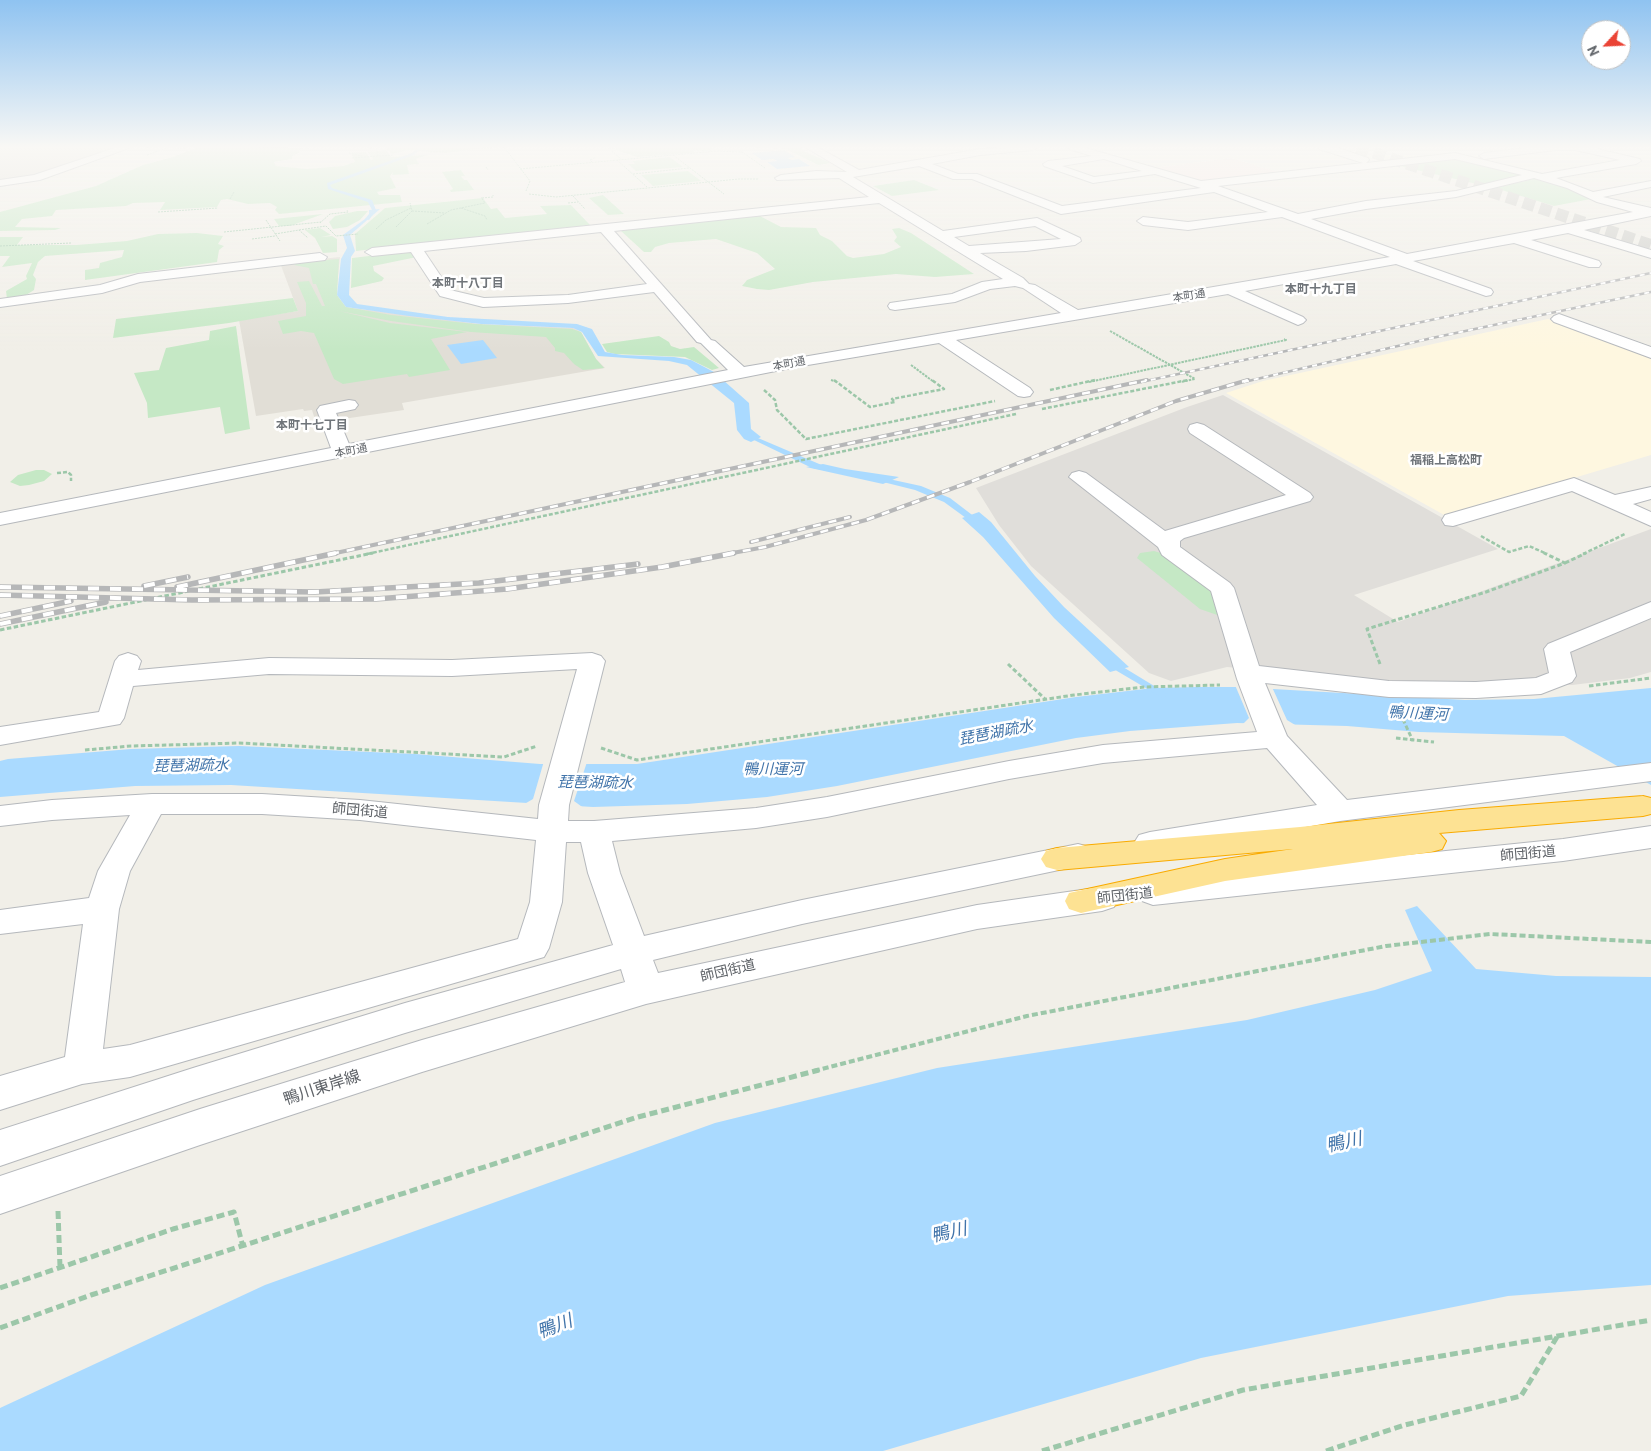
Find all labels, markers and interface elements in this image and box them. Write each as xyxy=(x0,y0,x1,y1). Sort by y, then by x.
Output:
north arrow xyxy=(1581,20,1631,70)
text: N xyxy=(1583,43,1603,59)
district label: 本町十八丁目 xyxy=(432,277,504,291)
district label: 本町十九丁目 xyxy=(1285,283,1357,297)
street label: 本町通 xyxy=(1172,287,1206,305)
street label: 本町通 xyxy=(772,354,806,374)
district label: 本町十七丁目 xyxy=(276,419,348,433)
street label: 本町通 xyxy=(334,441,368,461)
district label: 福稲上高松町 xyxy=(1410,454,1482,468)
water label: 鴨川運河 xyxy=(1388,703,1448,725)
water label: 琵琶湖疏水 xyxy=(957,717,1035,749)
water label: 琵琶湖疏水 xyxy=(153,756,229,776)
water label: 鴨川運河 xyxy=(743,761,803,779)
water label: 琵琶湖疏水 xyxy=(557,773,633,793)
street label: 師団街道 xyxy=(331,800,389,822)
street label: 師団街道 xyxy=(1499,843,1557,865)
street label: 師団街道 xyxy=(1096,885,1154,907)
street label: 師団街道 xyxy=(699,957,757,985)
street label: 鴨川東岸線 xyxy=(281,1067,363,1109)
water label: 鴨川 xyxy=(1324,1128,1364,1158)
water label: 鴨川 xyxy=(929,1218,969,1248)
water label: 鴨川 xyxy=(534,1310,576,1344)

